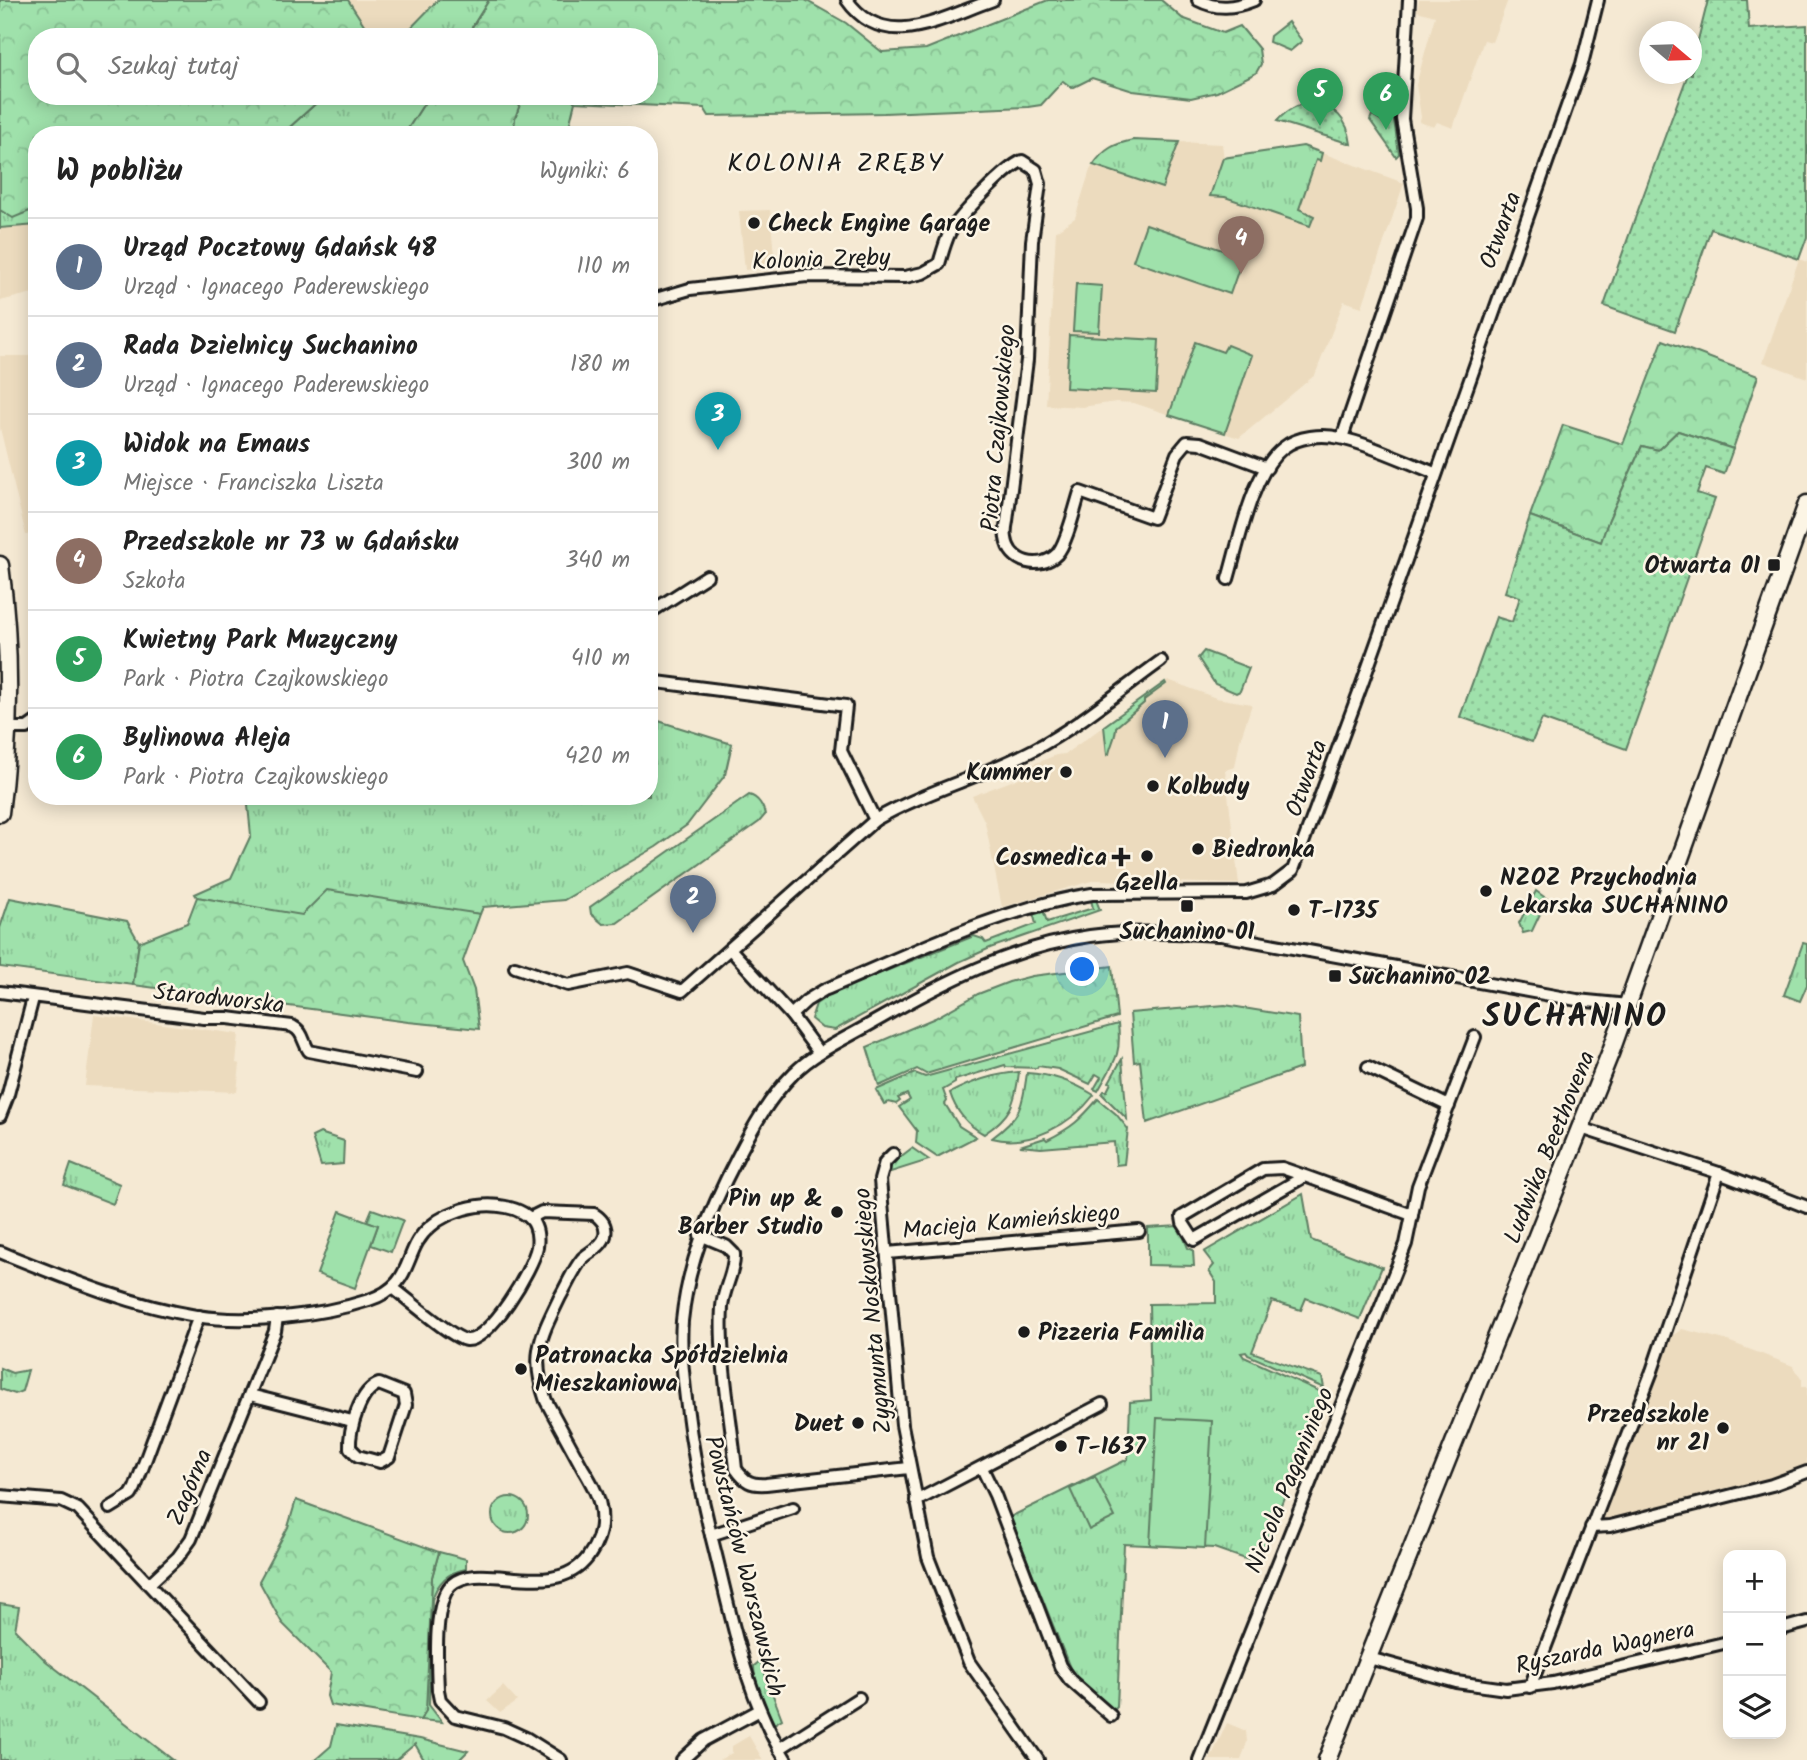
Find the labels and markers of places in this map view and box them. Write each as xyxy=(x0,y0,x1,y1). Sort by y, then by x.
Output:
pin: 5 xyxy=(1297,68,1343,126)
pin: 6 xyxy=(1363,72,1409,130)
place label: Check Engine Garage xyxy=(768,205,990,244)
marker: Check Engine Garage xyxy=(746,215,762,231)
pin: 4 xyxy=(1218,216,1264,274)
pin: 3 xyxy=(695,392,741,450)
place label: Otwarta 01 xyxy=(1644,547,1761,586)
marker: Otwarta 01 xyxy=(1766,557,1782,573)
pin: 1 xyxy=(1142,700,1188,758)
place label: Kummer xyxy=(966,754,1053,793)
marker: Kummer xyxy=(1058,764,1074,780)
place label: Kolbudy xyxy=(1167,768,1250,807)
marker: Kolbudy xyxy=(1145,778,1161,794)
place label: Biedronka xyxy=(1212,831,1315,870)
place label: Cosmedica xyxy=(996,839,1107,878)
marker: Biedronka xyxy=(1190,841,1206,857)
marker: Gzella xyxy=(1139,848,1155,864)
marker: Cosmedica xyxy=(1113,849,1129,865)
place label: NZOZ Przychodnia Lekarska SUCHANINO xyxy=(1500,859,1728,926)
place label: Gzella xyxy=(1116,864,1178,903)
pin: 2 xyxy=(670,875,716,933)
marker: NZOZ Przychodnia Lekarska SUCHANINO xyxy=(1478,883,1494,899)
place label: T-1735 xyxy=(1308,892,1380,931)
marker: Suchanino 01 xyxy=(1179,898,1195,914)
marker: T-1735 xyxy=(1286,902,1302,918)
place label: Suchanino 01 xyxy=(1120,913,1255,952)
place label: Suchanino 02 xyxy=(1349,958,1491,997)
marker: Suchanino 02 xyxy=(1327,968,1343,984)
place label: Pin up & Barber Studio xyxy=(678,1180,823,1247)
marker: Pin up & Barber Studio xyxy=(829,1204,845,1220)
place label: Pizzeria Familia xyxy=(1038,1314,1205,1353)
marker: Pizzeria Familia xyxy=(1016,1324,1032,1340)
place label: Patronacka Spółdzielnia Mieszkaniowa xyxy=(535,1337,788,1404)
marker: Patronacka Spółdzielnia Mieszkaniowa xyxy=(513,1361,529,1377)
place label: Przedszkole nr 21 xyxy=(1587,1396,1710,1463)
place label: Duet xyxy=(794,1405,845,1444)
marker: Duet xyxy=(850,1415,866,1431)
marker: Przedszkole nr 21 xyxy=(1715,1420,1731,1436)
place label: T-1637 xyxy=(1075,1428,1146,1467)
marker: T-1637 xyxy=(1053,1438,1069,1454)

